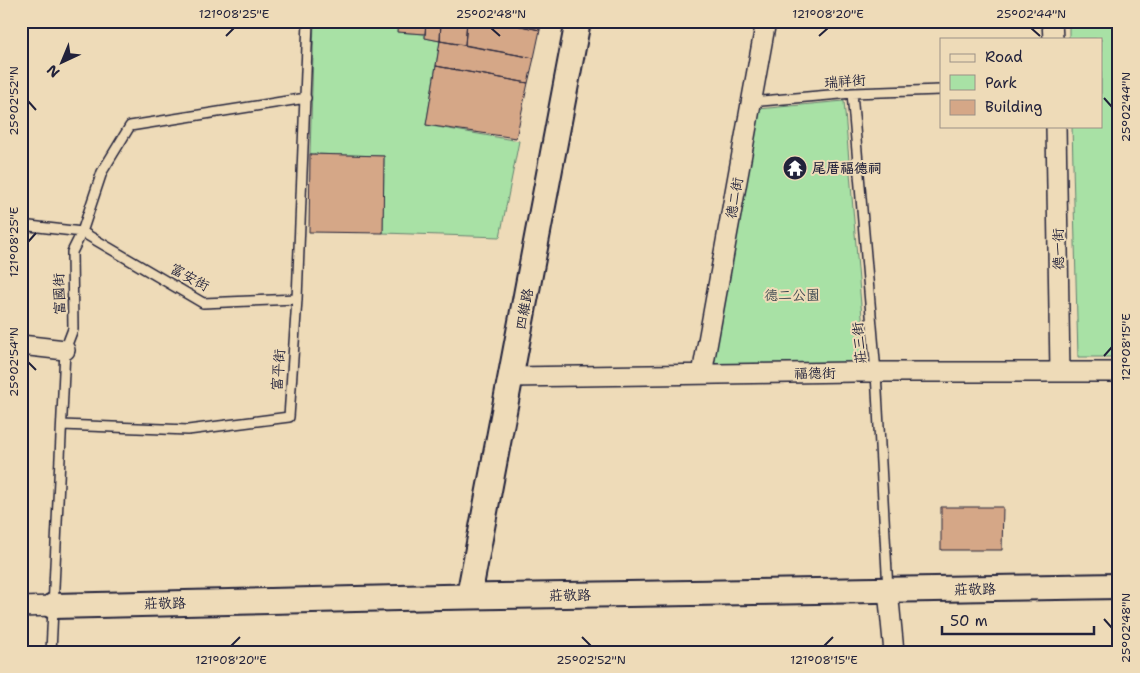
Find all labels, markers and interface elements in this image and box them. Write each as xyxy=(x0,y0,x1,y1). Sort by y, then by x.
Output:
text: 121°08'25"E xyxy=(199,6,269,22)
text: 25°02'48"N xyxy=(456,6,526,22)
text: 121°08'20"E xyxy=(792,6,864,22)
text: 25°02'44"N xyxy=(996,6,1066,22)
north arrow xyxy=(38,38,88,88)
legend xyxy=(940,38,1102,128)
text: Road xyxy=(985,47,1023,67)
text: N xyxy=(43,61,63,82)
text: 25°02'52"N xyxy=(6,66,22,136)
street label: 瑞祥街 xyxy=(822,71,867,92)
text: 25°02'44"N xyxy=(1118,72,1134,142)
text: Park xyxy=(985,73,1017,93)
text: Building xyxy=(985,97,1042,117)
temple icon: 尾厝福德祠 xyxy=(782,155,808,181)
place label: 尾厝福德祠 xyxy=(812,159,882,177)
street label: 德二街 xyxy=(721,176,747,220)
text: 121°08'25"E xyxy=(6,207,22,277)
street label: 德一街 xyxy=(1049,228,1067,270)
street label: 富安街 xyxy=(167,259,213,295)
street label: 富國街 xyxy=(49,273,69,315)
park label: 德二公園 xyxy=(764,286,820,304)
street label: 四維路 xyxy=(511,287,537,331)
text: 121°08'15"E xyxy=(1118,313,1134,381)
street label: 莊三街 xyxy=(848,321,870,365)
text: 25°02'54"N xyxy=(6,327,22,397)
street label: 富平街 xyxy=(268,348,288,392)
street label: 福德街 xyxy=(794,364,836,382)
street label: 莊敬路 xyxy=(954,580,996,598)
street label: 莊敬路 xyxy=(549,586,591,604)
text: 25°02'48"N xyxy=(1118,593,1134,663)
street label: 莊敬路 xyxy=(144,594,186,612)
scale bar xyxy=(942,603,1095,635)
text: 50 m xyxy=(950,611,988,631)
text: 121°08'20"E xyxy=(195,652,267,668)
text: 25°02'52"N xyxy=(556,652,626,668)
text: 121°08'15"E xyxy=(790,652,858,668)

